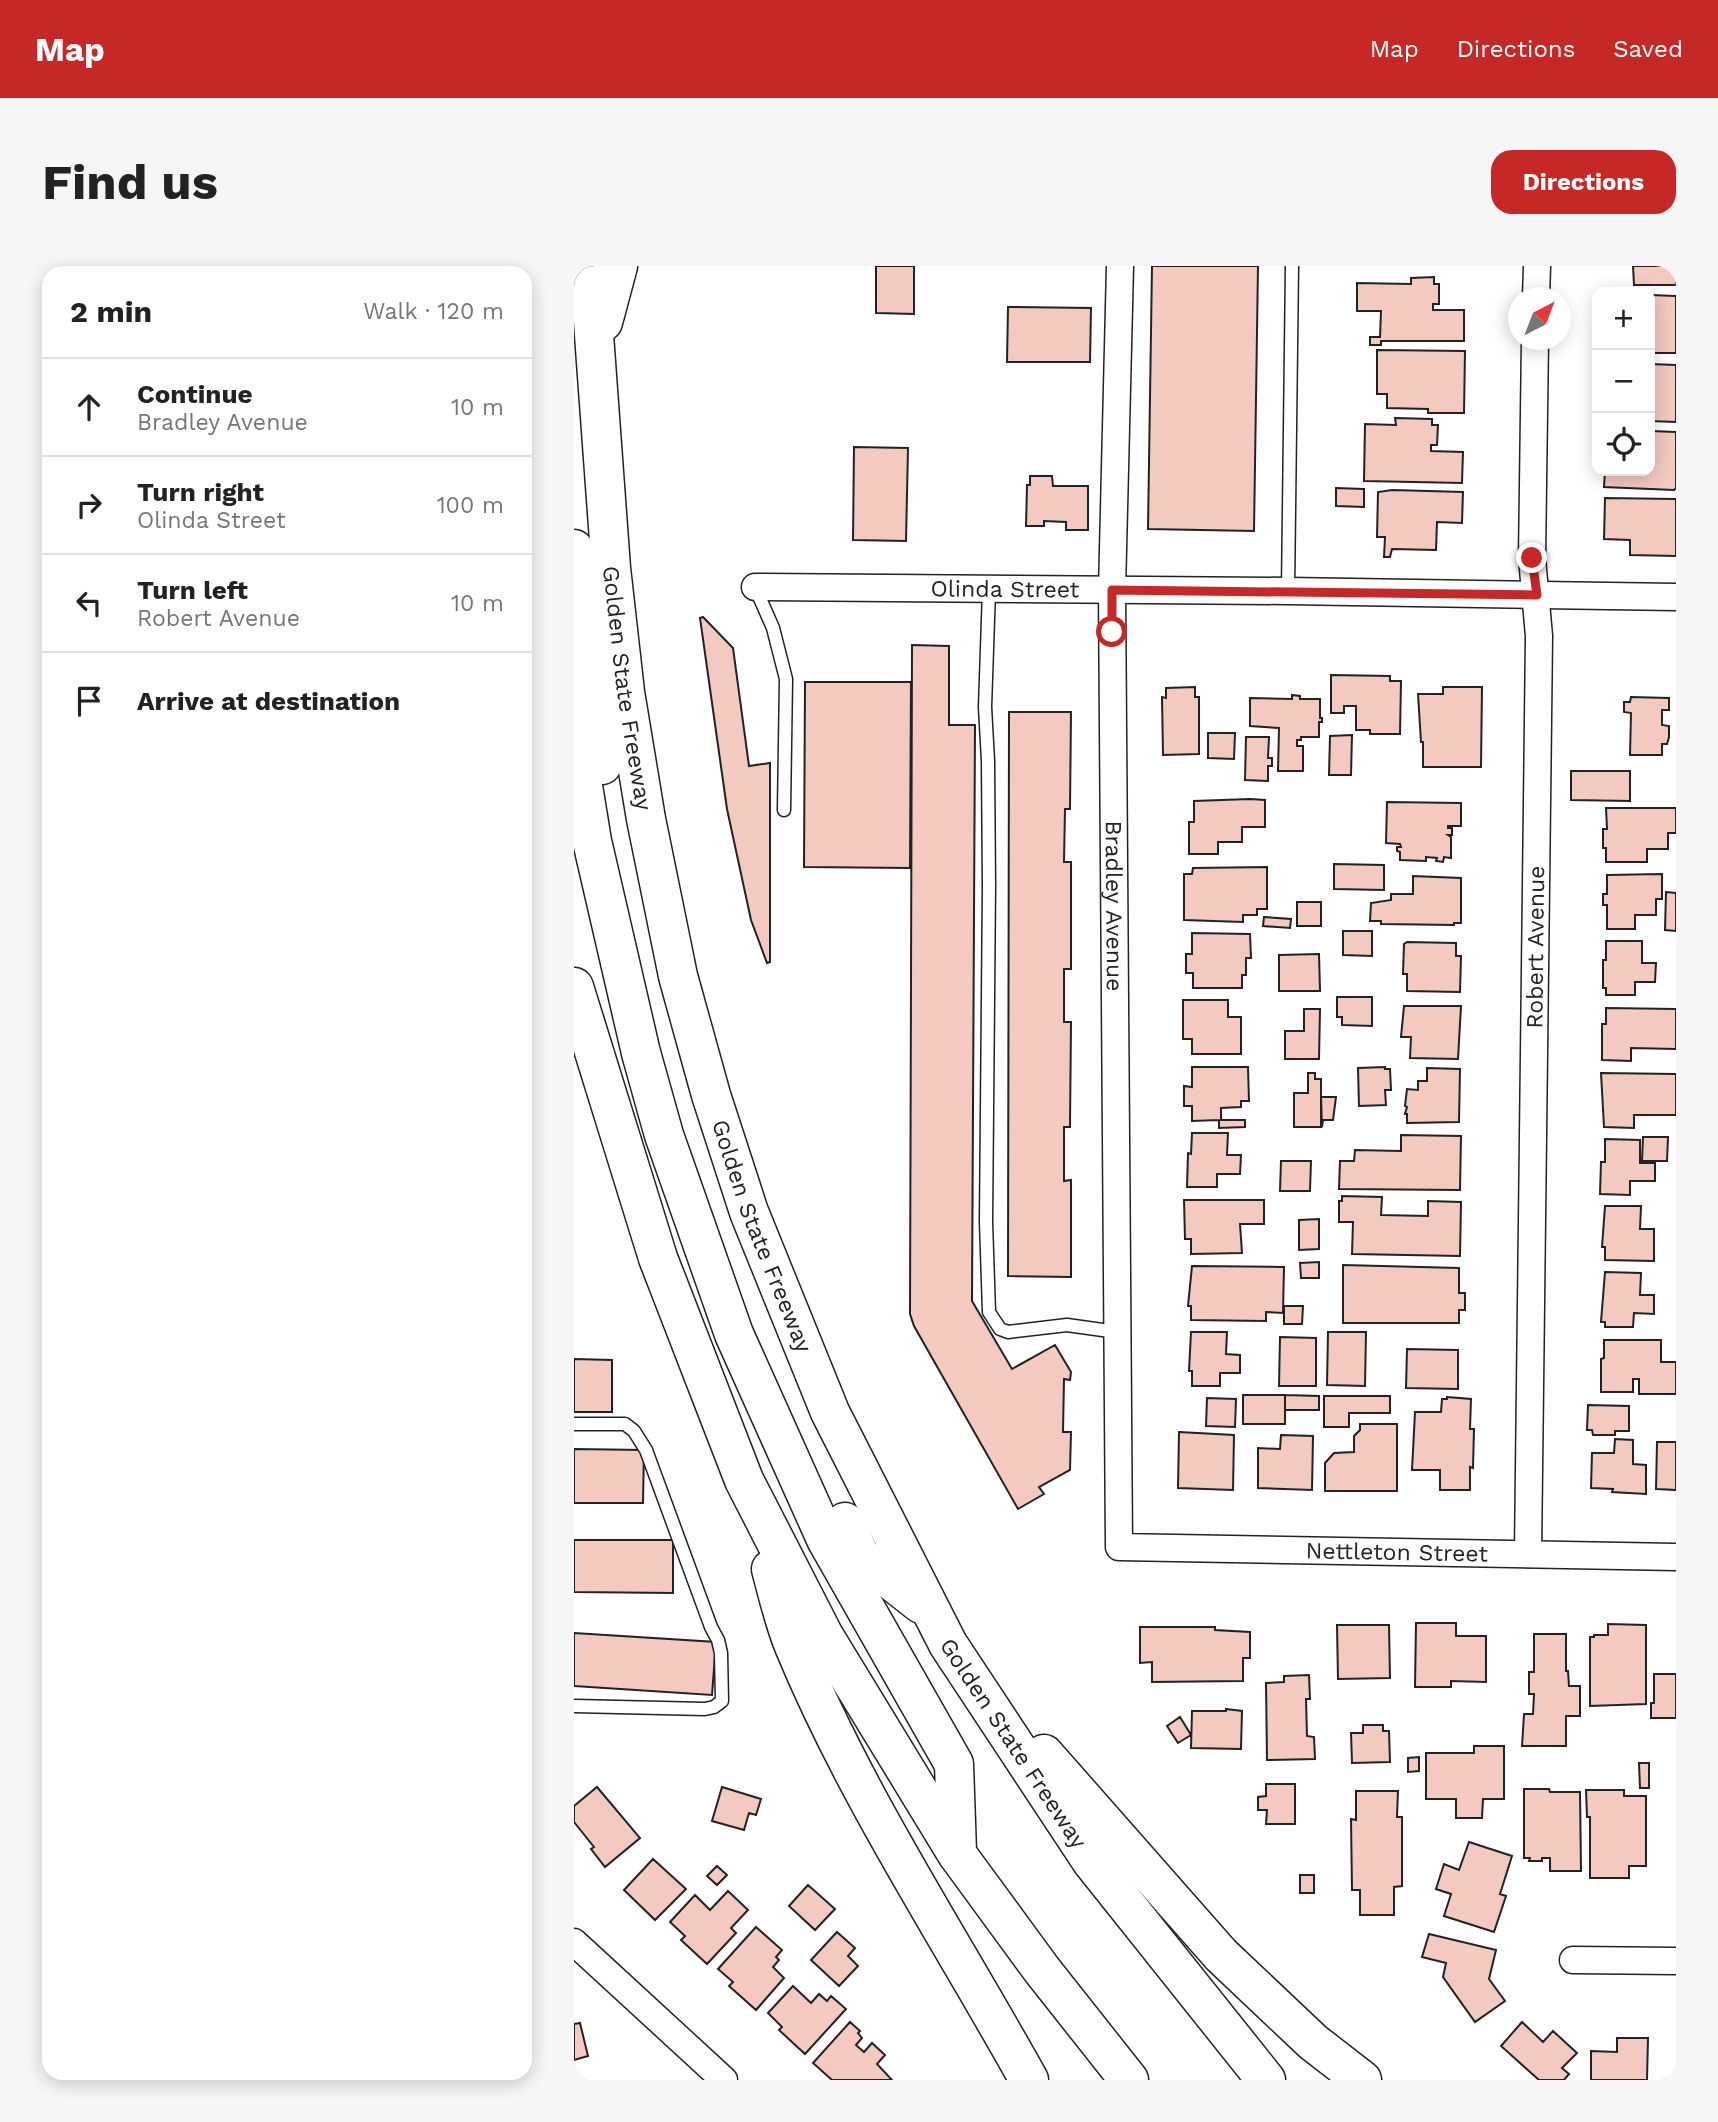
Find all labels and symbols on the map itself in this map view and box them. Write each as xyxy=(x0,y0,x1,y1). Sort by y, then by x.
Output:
north arrow xyxy=(1508,287,1571,350)
route end xyxy=(1516,542,1547,573)
street label: Golden State Freeway xyxy=(597,564,658,812)
street label: Olinda Street xyxy=(931,575,1080,603)
route start xyxy=(1096,616,1127,647)
street label: Bradley Avenue xyxy=(1100,820,1128,991)
street label: Robert Avenue xyxy=(1521,865,1550,1029)
street label: Golden State Freeway xyxy=(706,1116,818,1356)
street label: Nettleton Street xyxy=(1305,1537,1489,1567)
street label: Golden State Freeway xyxy=(934,1633,1093,1854)

